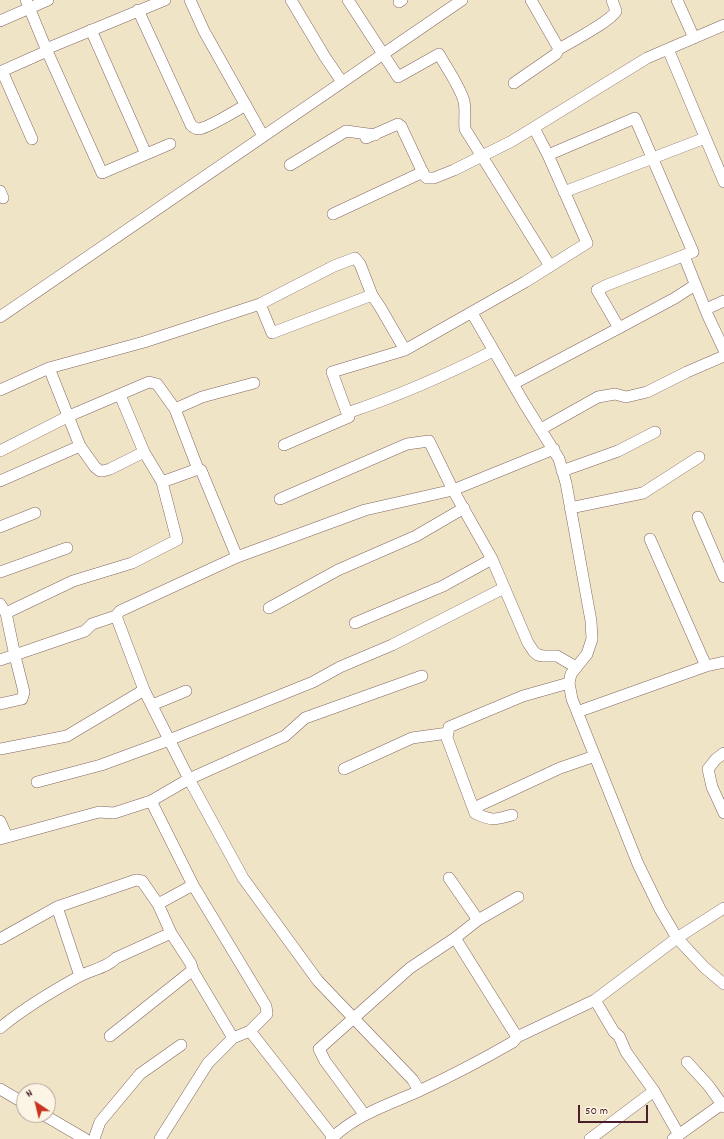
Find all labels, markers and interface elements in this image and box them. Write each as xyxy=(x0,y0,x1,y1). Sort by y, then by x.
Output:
north arrow xyxy=(16,1083,56,1123)
text: N xyxy=(23,1086,37,1102)
scale bar xyxy=(580,1097,650,1123)
text: 50 m xyxy=(585,1103,608,1120)

